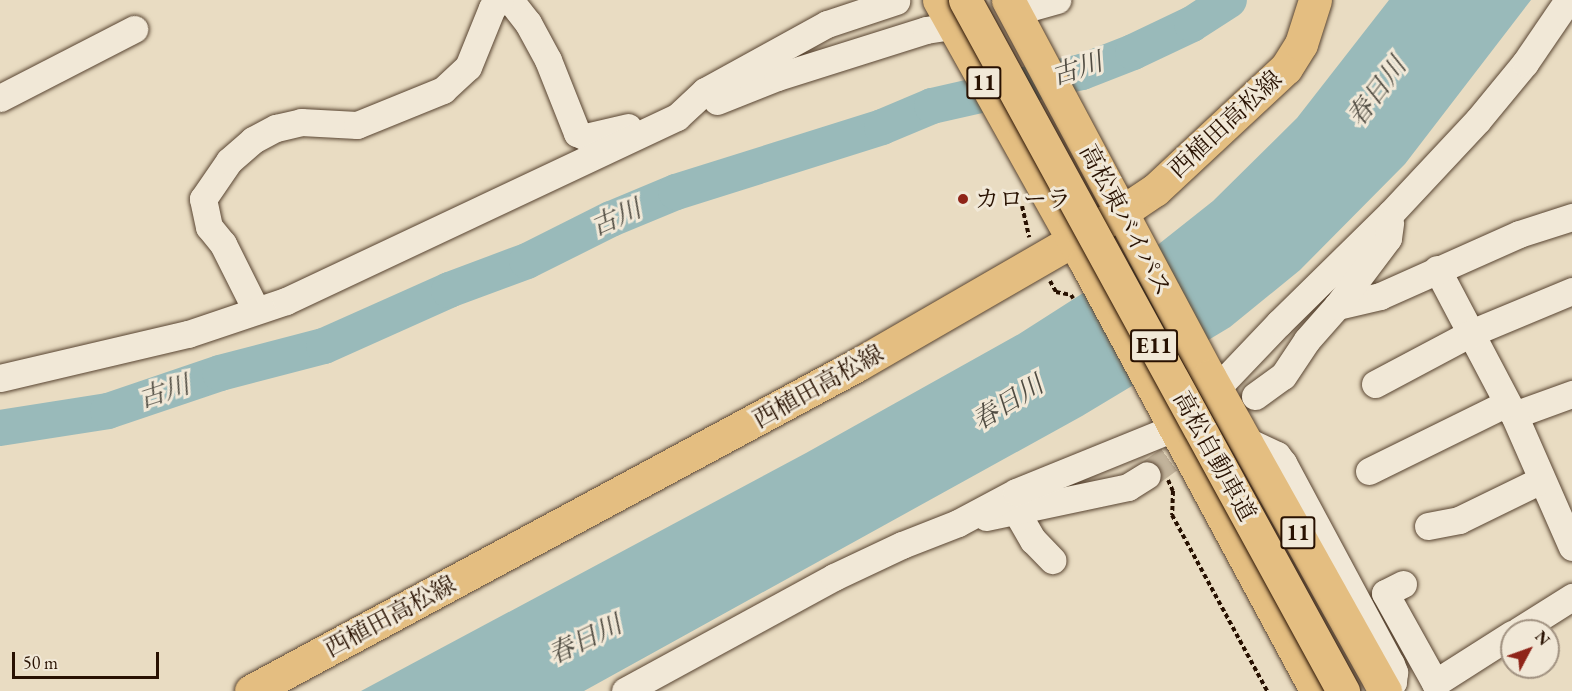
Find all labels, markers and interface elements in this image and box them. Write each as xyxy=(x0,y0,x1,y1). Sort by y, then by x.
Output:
water label: 古川 xyxy=(1047,46,1107,92)
water label: 春日川 xyxy=(1341,51,1413,133)
road number: 11 xyxy=(966,64,1002,102)
street label: 西植田高松線 xyxy=(1163,64,1287,184)
street label: 高松東バイパス xyxy=(1074,139,1178,301)
place label: カローラ xyxy=(975,185,1071,213)
marker: カローラ xyxy=(956,192,970,206)
water label: 古川 xyxy=(586,193,646,243)
road number: E11 xyxy=(1130,327,1178,365)
street label: 西植田高松線 xyxy=(748,338,888,434)
water label: 古川 xyxy=(134,369,194,415)
water label: 春日川 xyxy=(967,369,1049,437)
street label: 高松自動車道 xyxy=(1167,386,1263,526)
road number: 11 xyxy=(1280,514,1316,552)
street label: 西植田高松線 xyxy=(320,569,460,663)
water label: 春日川 xyxy=(543,609,627,671)
north arrow xyxy=(1500,619,1560,679)
text: N xyxy=(1530,626,1555,650)
scale bar xyxy=(15,640,162,678)
text: 50 m xyxy=(23,651,58,674)

